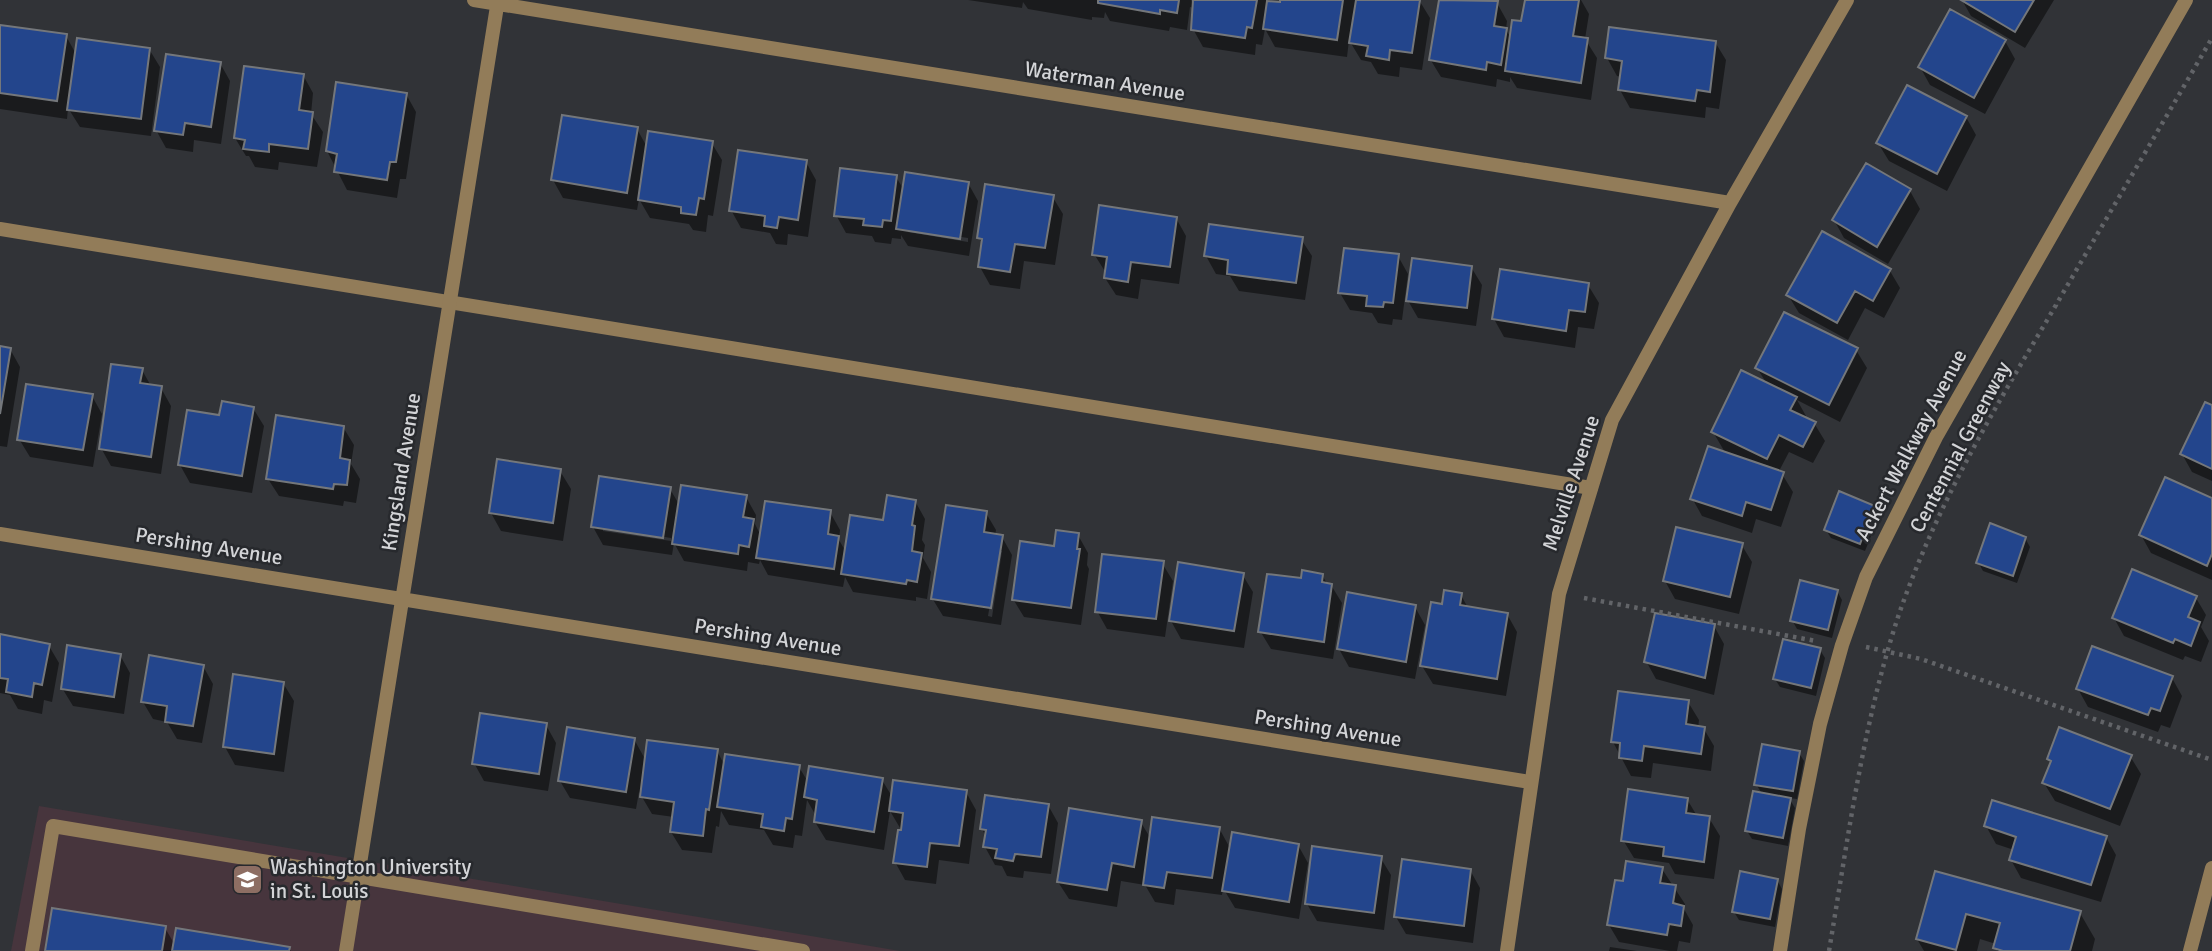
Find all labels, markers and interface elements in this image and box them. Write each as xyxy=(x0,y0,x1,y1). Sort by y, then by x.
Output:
street label: Waterman Avenue xyxy=(1023,55,1187,107)
street label: Ackert Walkway Avenue xyxy=(1849,345,1973,545)
street label: Centennial Greenway xyxy=(1904,357,2016,537)
street label: Kingsland Avenue xyxy=(376,391,426,553)
street label: Melville Avenue xyxy=(1537,412,1605,554)
street label: Pershing Avenue xyxy=(134,522,284,570)
street label: Pershing Avenue xyxy=(693,613,843,661)
street label: Pershing Avenue xyxy=(1253,704,1403,752)
place label: Washington University in St. Louis xyxy=(270,854,471,904)
school or university icon: Washington University in St. Louis xyxy=(230,862,264,896)

